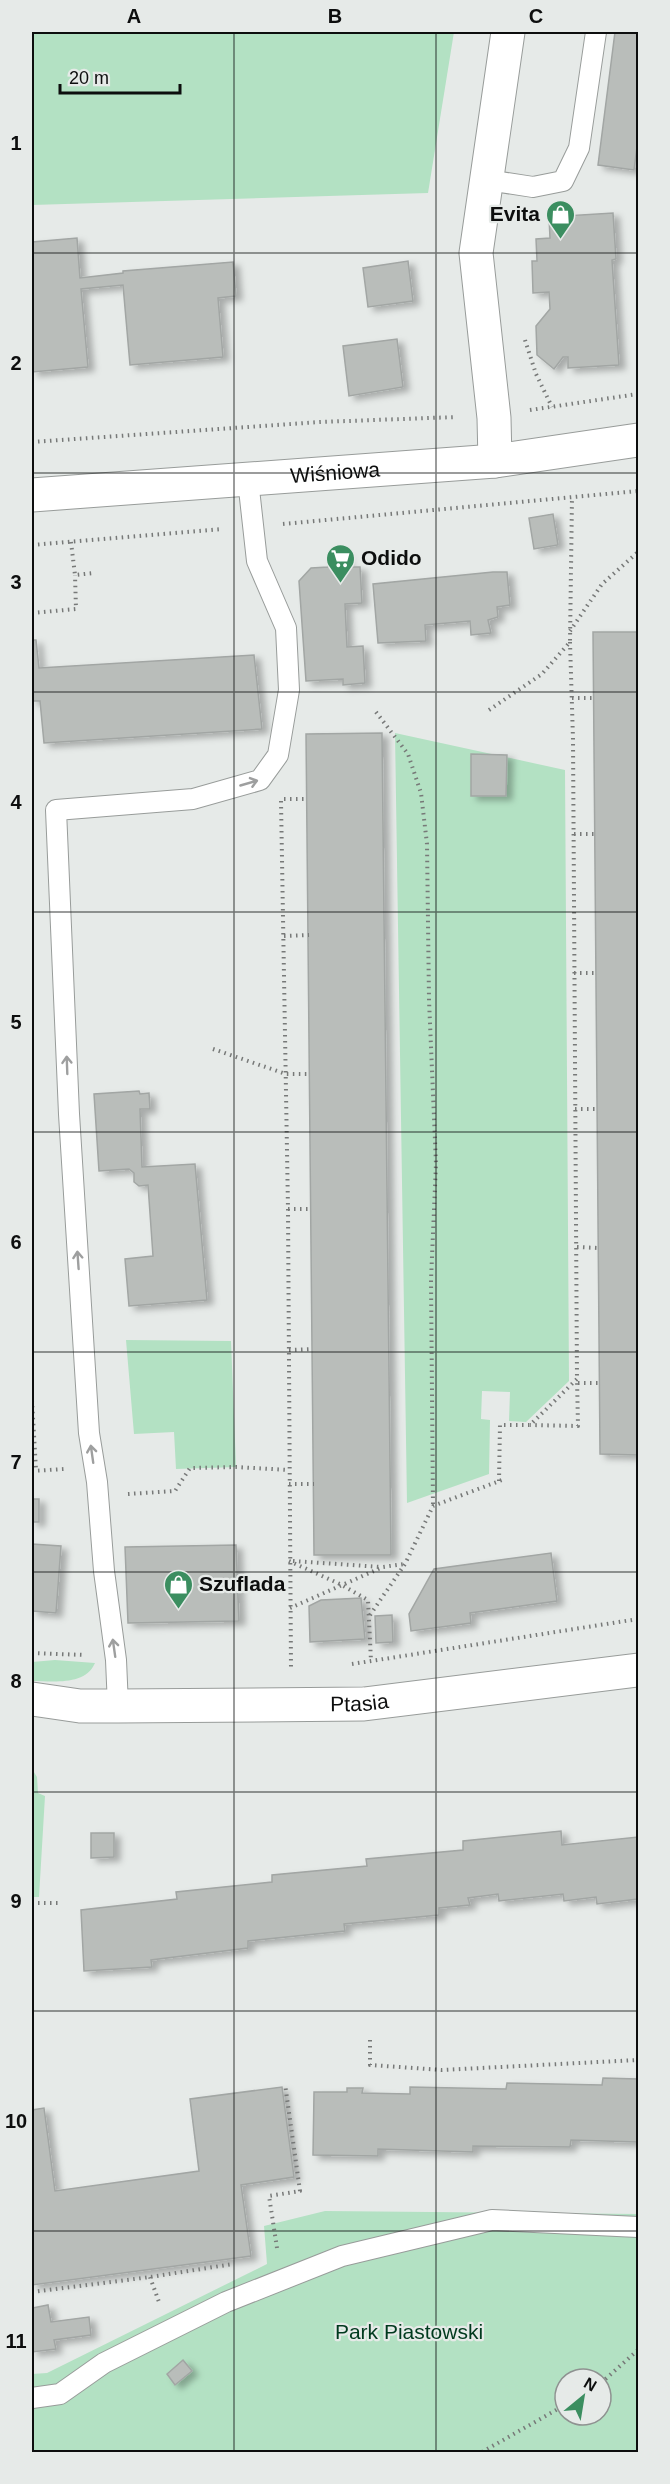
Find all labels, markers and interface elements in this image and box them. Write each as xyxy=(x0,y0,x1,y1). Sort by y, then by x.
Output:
text: A xyxy=(127,5,141,27)
text: B xyxy=(328,5,342,27)
text: C xyxy=(529,5,543,27)
scale bar xyxy=(60,57,180,95)
text: 20 m xyxy=(69,68,109,88)
text: 1 xyxy=(10,132,22,154)
shop icon: Evita xyxy=(545,198,577,240)
place label: Evita xyxy=(490,202,540,225)
text: 2 xyxy=(10,352,22,374)
street label: Wiśniowa xyxy=(289,457,381,487)
supermarket icon: Odido xyxy=(324,542,356,584)
place label: Odido xyxy=(361,546,422,569)
text: 3 xyxy=(10,571,22,593)
one-way arrow xyxy=(239,777,258,788)
text: 4 xyxy=(10,791,22,813)
text: 5 xyxy=(10,1011,22,1033)
one-way arrow xyxy=(61,1056,72,1076)
text: 6 xyxy=(10,1231,22,1253)
one-way arrow xyxy=(73,1250,84,1270)
one-way arrow xyxy=(87,1445,98,1465)
text: 7 xyxy=(10,1451,22,1473)
shop icon: Szuflada xyxy=(162,1568,194,1610)
place label: Szuflada xyxy=(199,1572,286,1595)
one-way arrow xyxy=(108,1639,119,1658)
text: 8 xyxy=(10,1670,22,1692)
street label: Ptasia xyxy=(330,1689,390,1715)
text: 9 xyxy=(10,1890,22,1912)
text: 10 xyxy=(5,2110,27,2132)
park label: Park Piastowski xyxy=(335,2320,483,2343)
text: 11 xyxy=(5,2330,27,2352)
north arrow xyxy=(553,2367,613,2427)
text: N xyxy=(581,2374,600,2395)

